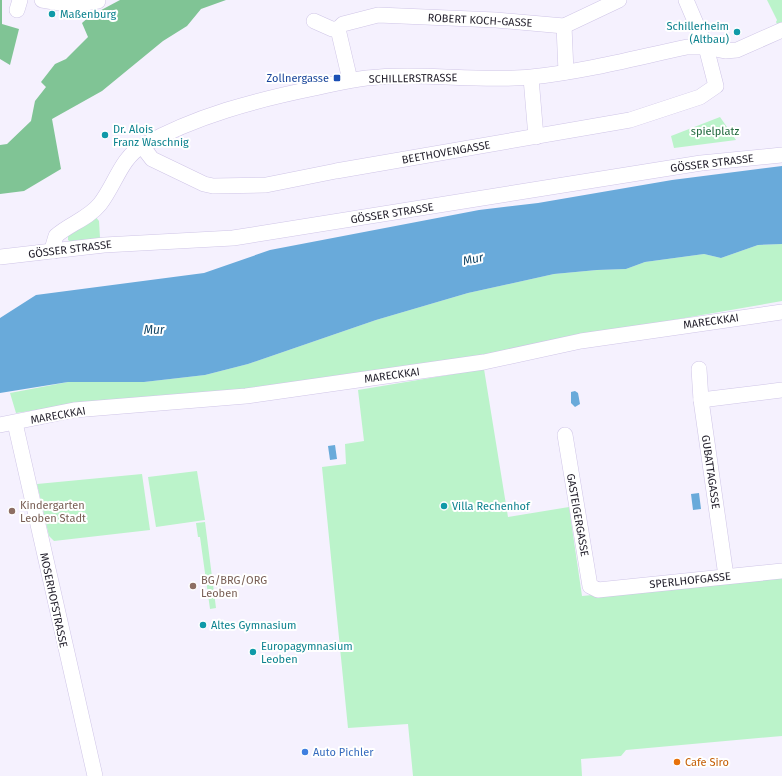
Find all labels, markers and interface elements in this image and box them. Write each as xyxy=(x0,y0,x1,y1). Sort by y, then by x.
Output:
place label: Maßenburg xyxy=(60,8,117,21)
marker: Maßenburg xyxy=(47,9,57,19)
street label: ROBERT KOCH-GASSE xyxy=(427,11,533,30)
place label: Schillerheim (Altbau) xyxy=(667,20,729,46)
marker: Schillerheim (Altbau) xyxy=(732,27,742,37)
street label: SCHILLERSTRASSE xyxy=(369,71,457,86)
place label: Zollnergasse xyxy=(267,72,329,85)
marker: Zollnergasse xyxy=(332,73,342,83)
place label: Dr. Alois Franz Waschnig xyxy=(113,123,189,149)
park label: spielplatz xyxy=(691,125,739,138)
marker: Dr. Alois Franz Waschnig xyxy=(100,130,110,140)
street label: BEETHOVENGASSE xyxy=(401,138,491,167)
street label: GÖSSER STRASSE xyxy=(669,151,755,175)
street label: GÖSSER STRASSE xyxy=(349,199,435,226)
street label: GÖSSER STRASSE xyxy=(27,237,113,261)
water label: Mur xyxy=(461,250,485,268)
street label: MARECKKAI xyxy=(682,311,740,332)
water label: Mur xyxy=(144,323,165,337)
street label: MARECKKAI xyxy=(363,365,421,386)
street label: MARECKKAI xyxy=(29,404,87,427)
street label: GUBATTAGASSE xyxy=(699,434,722,510)
street label: GASTEIGERGASSE xyxy=(564,473,591,558)
place label: Kindergarten Leoben Stadt xyxy=(20,499,86,525)
place label: Villa Rechenhof xyxy=(452,500,531,513)
marker: Villa Rechenhof xyxy=(439,501,449,511)
marker: Kindergarten Leoben Stadt xyxy=(7,506,17,516)
street label: MOSERHOFSTRASSE xyxy=(37,551,70,649)
street label: SPERLHOFGASSE xyxy=(649,570,731,591)
place label: BG/BRG/ORG Leoben xyxy=(201,574,267,600)
marker: BG/BRG/ORG Leoben xyxy=(188,581,198,591)
place label: Altes Gymnasium xyxy=(211,619,297,632)
marker: Altes Gymnasium xyxy=(198,620,208,630)
place label: Europagymnasium Leoben xyxy=(261,640,353,666)
marker: Europagymnasium Leoben xyxy=(248,647,258,657)
place label: Auto Pichler xyxy=(313,746,374,759)
marker: Auto Pichler xyxy=(300,747,310,757)
place label: Cafe Siro xyxy=(685,756,729,769)
marker: Cafe Siro xyxy=(672,757,682,767)

